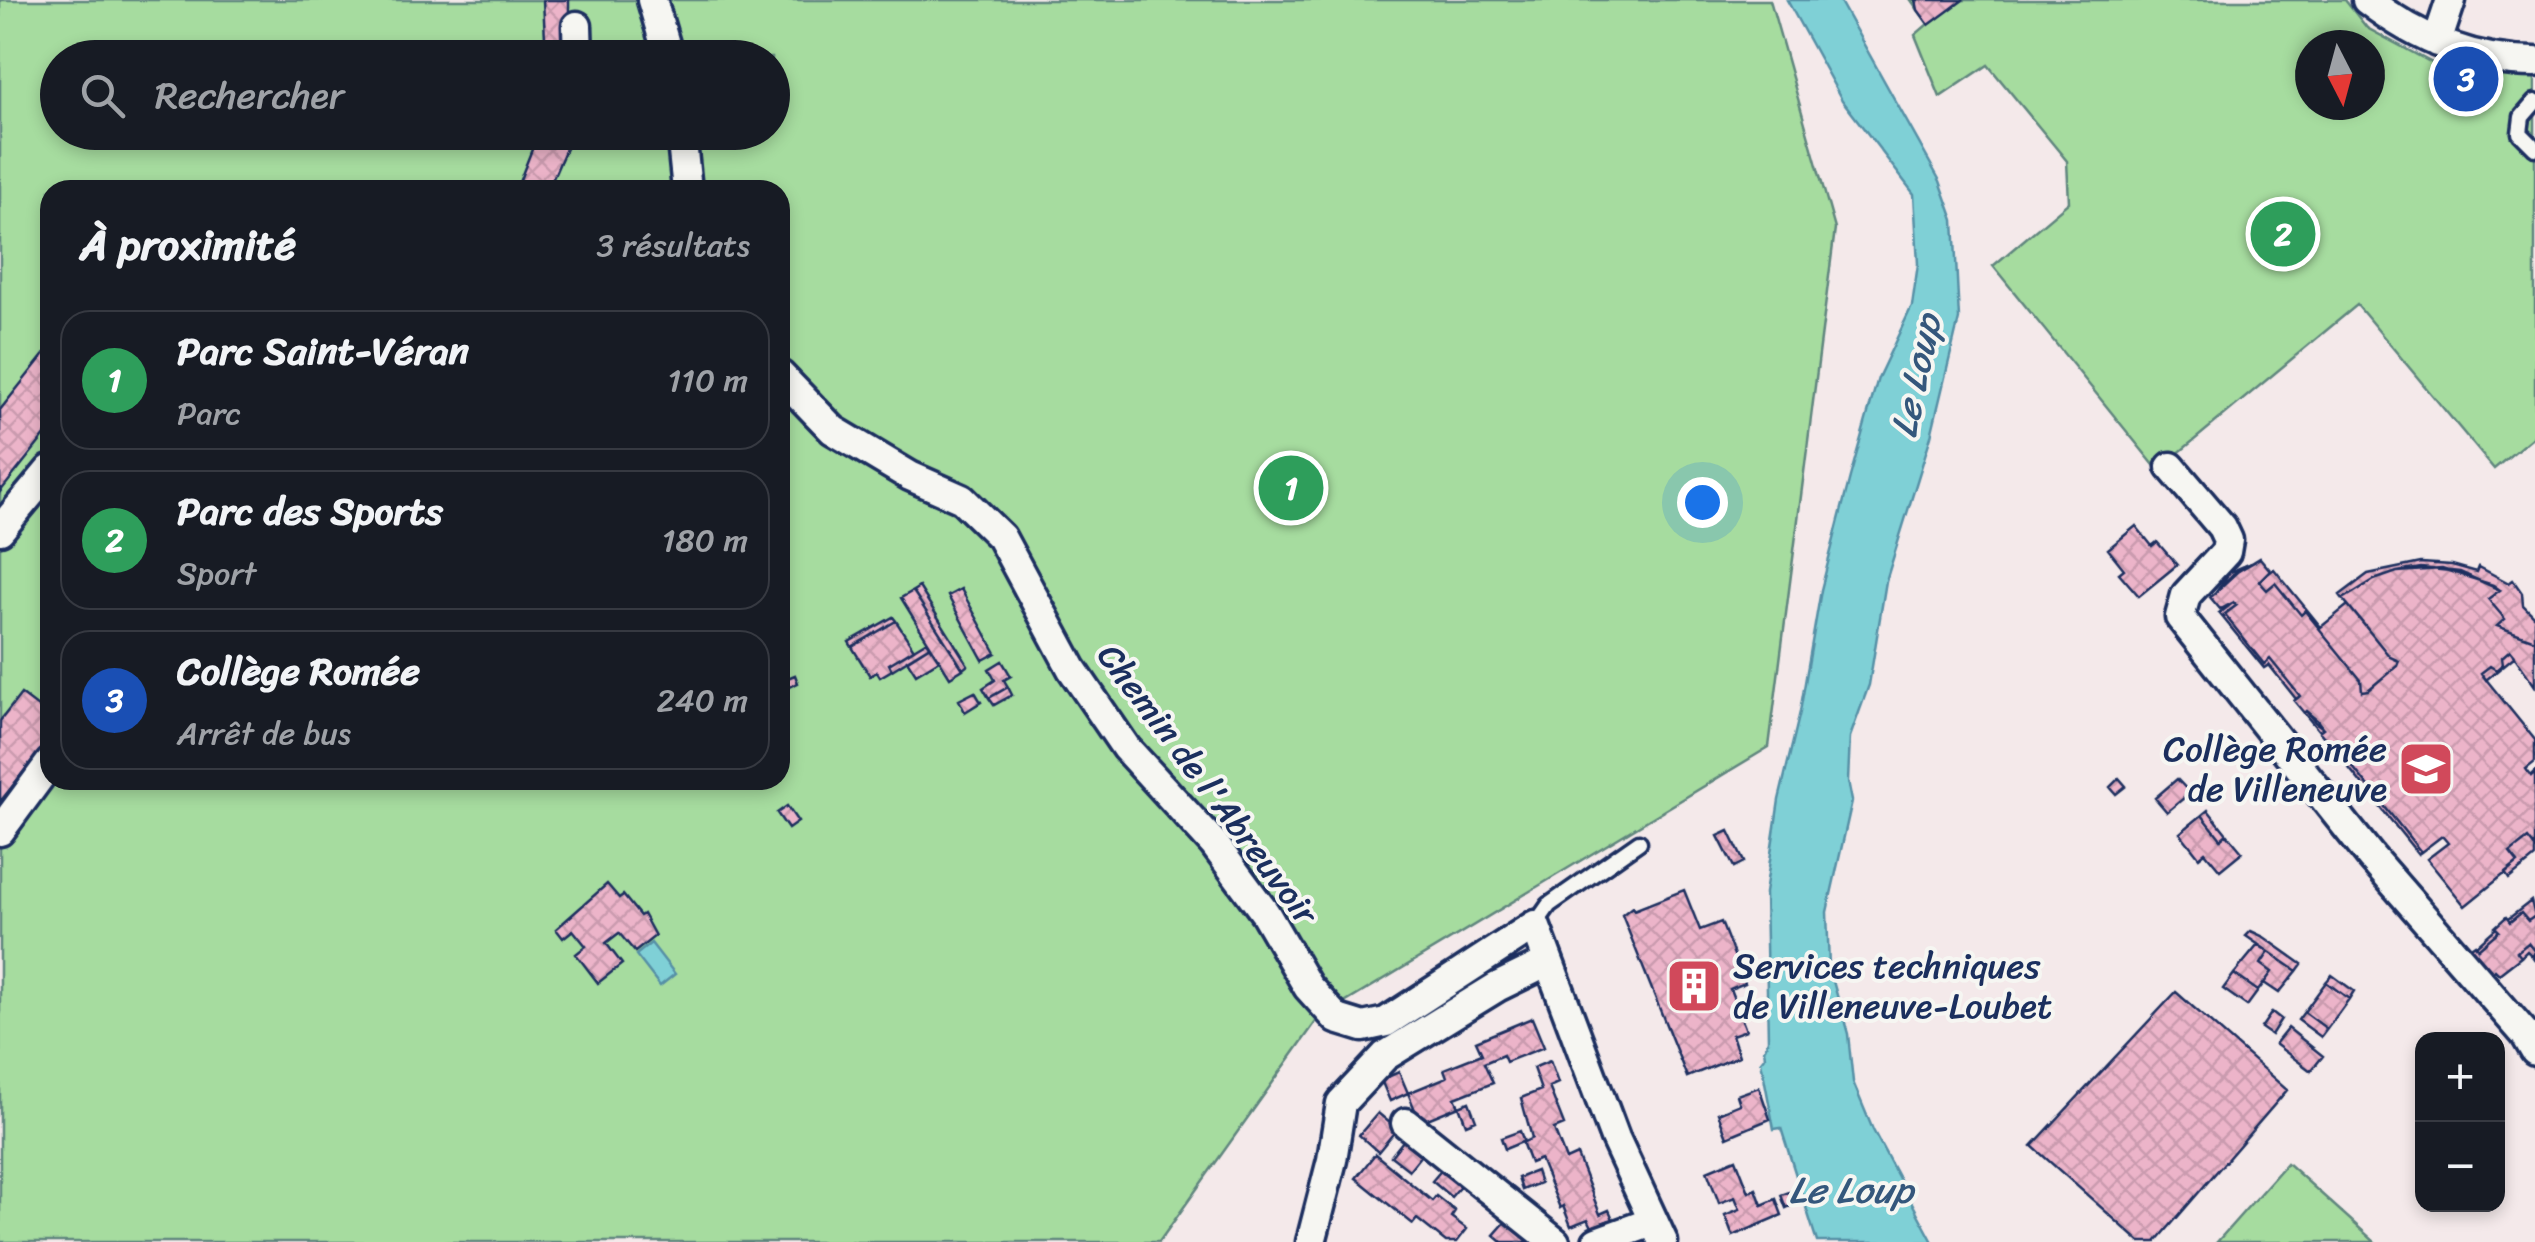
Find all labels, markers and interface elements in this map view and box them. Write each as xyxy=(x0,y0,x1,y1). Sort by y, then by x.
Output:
north arrow xyxy=(2295,30,2385,120)
search box xyxy=(40,40,790,150)
pin: 3 xyxy=(2434,42,2498,116)
text: Rechercher xyxy=(155,62,344,129)
icon: search xyxy=(75,68,130,123)
pin: 2 xyxy=(2250,196,2316,272)
text: À proximité xyxy=(80,208,296,282)
text: 3 résultats xyxy=(596,217,750,274)
water label: Le Loup xyxy=(1870,305,1962,444)
text: Parc Saint-Véran xyxy=(177,318,469,385)
text: 1 xyxy=(108,352,121,409)
text: 110 m xyxy=(667,352,748,409)
text: Parc xyxy=(177,385,242,442)
pin: 1 xyxy=(1258,450,1324,526)
your location xyxy=(1677,477,1728,528)
text: Parc des Sports xyxy=(177,478,443,545)
text: 2 xyxy=(105,512,124,569)
text: 180 m xyxy=(662,512,748,569)
text: Sport xyxy=(177,545,256,602)
street label: Chemin de l'Abreuvoir xyxy=(1081,629,1336,940)
text: Collège Romée xyxy=(177,638,420,705)
text: 3 xyxy=(106,672,123,729)
text: 240 m xyxy=(656,672,748,729)
text: Arrêt de bus xyxy=(177,705,351,762)
place label: Collège Romée de Villeneuve xyxy=(2163,718,2387,820)
school or university icon: Collège Romée de Villeneuve xyxy=(2396,739,2456,799)
place label: Services techniques de Villeneuve-Loubet xyxy=(1733,935,2052,1037)
building icon: Services techniques de Villeneuve-Loubet xyxy=(1664,956,1724,1016)
map controls xyxy=(2415,1032,2505,1212)
button: + xyxy=(2415,1032,2505,1122)
button: − xyxy=(2415,1122,2505,1212)
water label: Le Loup xyxy=(1789,1157,1916,1224)

